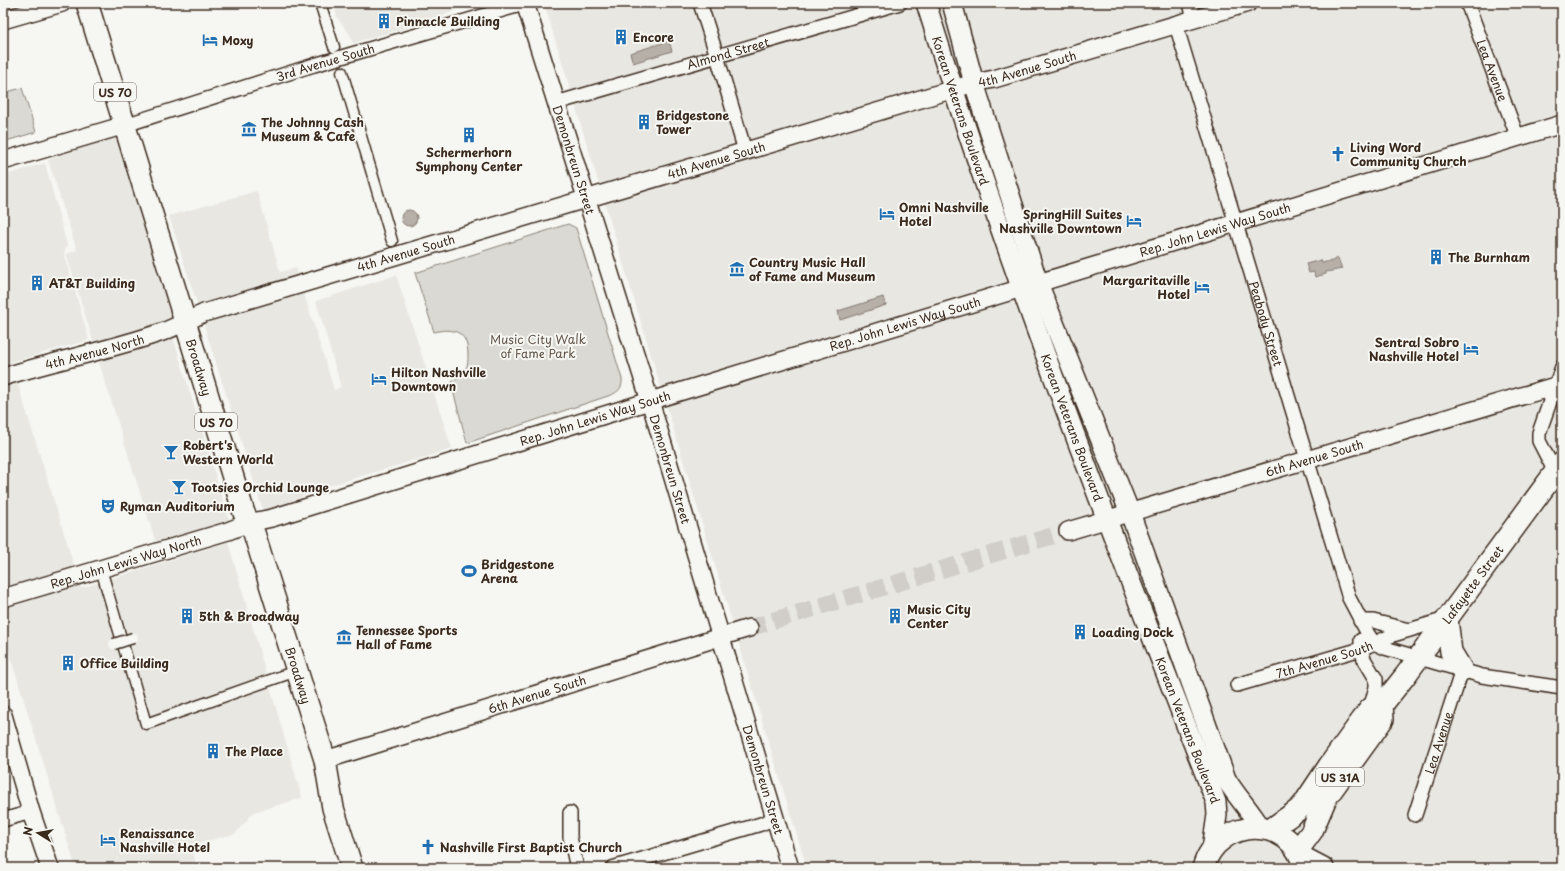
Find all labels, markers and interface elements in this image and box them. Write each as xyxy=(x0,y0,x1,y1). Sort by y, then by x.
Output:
building icon: Pinnacle Building xyxy=(375,12,393,30)
place label: Pinnacle Building xyxy=(396,12,500,30)
building icon: Encore xyxy=(612,28,630,46)
place label: Encore xyxy=(633,28,674,46)
hotel icon: Moxy xyxy=(201,31,219,49)
place label: Moxy xyxy=(222,31,254,49)
street label: Almond Street xyxy=(685,32,772,74)
street label: Korean Veterans Boulevard xyxy=(928,34,994,188)
street label: Lea Avenue xyxy=(1473,37,1512,104)
street label: 3rd Avenue South xyxy=(274,39,377,85)
street label: 4th Avenue South xyxy=(976,46,1078,91)
road number: US 70 xyxy=(94,83,136,101)
street label: Demonbreun Street xyxy=(549,103,600,216)
place label: Bridgestone Tower xyxy=(656,106,729,138)
place label: The Johnny Cash Museum & Cafe xyxy=(261,113,364,145)
building icon: Bridgestone Tower xyxy=(635,113,653,131)
museum icon: The Johnny Cash Museum & Cafe xyxy=(240,120,258,138)
building icon: Schermerhorn Symphony Center xyxy=(460,126,478,144)
street label: 4th Avenue South xyxy=(665,137,767,183)
place label: Living Word Community Church xyxy=(1350,138,1467,170)
place label: Schermerhorn Symphony Center xyxy=(416,143,523,175)
church icon: Living Word Community Church xyxy=(1329,145,1347,163)
place label: Omni Nashville Hotel xyxy=(899,198,989,230)
street label: Rep. John Lewis Way South xyxy=(1137,198,1293,261)
hotel icon: Omni Nashville Hotel xyxy=(878,205,896,223)
place label: SpringHill Suites Nashville Downtown xyxy=(999,205,1122,237)
hotel icon: SpringHill Suites Nashville Downtown xyxy=(1125,212,1143,230)
street label: 4th Avenue South xyxy=(355,230,457,276)
building icon: The Burnham xyxy=(1427,248,1445,266)
place label: The Burnham xyxy=(1448,248,1530,266)
place label: Country Music Hall of Fame and Museum xyxy=(749,253,876,285)
museum icon: Country Music Hall of Fame and Museum xyxy=(728,260,746,278)
place label: Margaritaville Hotel xyxy=(1103,271,1190,303)
building icon: AT&T Building xyxy=(28,274,46,292)
place label: AT&T Building xyxy=(49,274,135,292)
hotel icon: Margaritaville Hotel xyxy=(1193,278,1211,296)
street label: Peabody Street xyxy=(1245,279,1288,368)
street label: Rep. John Lewis Way South xyxy=(827,292,983,355)
street label: 4th Avenue North xyxy=(43,330,146,373)
park label: Music City Walk of Fame Park xyxy=(490,330,586,362)
place label: Sentral Sobro Nashville Hotel xyxy=(1369,333,1459,365)
street label: Broadway xyxy=(182,336,216,398)
hotel icon: Sentral Sobro Nashville Hotel xyxy=(1462,340,1480,358)
street label: Korean Veterans Boulevard xyxy=(1037,351,1108,504)
place label: Hilton Nashville Downtown xyxy=(391,363,487,395)
hotel icon: Hilton Nashville Downtown xyxy=(370,370,388,388)
street label: Rep. John Lewis Way South xyxy=(517,386,673,450)
street label: Demonbreun Street xyxy=(645,412,695,526)
road number: US 70 xyxy=(195,413,237,431)
street label: 6th Avenue South xyxy=(1263,435,1365,481)
place label: Robert's Western World xyxy=(183,436,274,468)
bar icon: Robert's Western World xyxy=(162,443,180,461)
bar icon: Tootsies Orchid Lounge xyxy=(170,478,188,496)
place label: Tootsies Orchid Lounge xyxy=(191,478,329,496)
theatre icon: Ryman Auditorium xyxy=(99,497,117,515)
place label: Ryman Auditorium xyxy=(120,497,235,515)
street label: Rep. John Lewis Way North xyxy=(48,530,203,592)
street label: Lafayette Street xyxy=(1438,541,1508,627)
place label: Bridgestone Arena xyxy=(480,555,554,587)
sports icon: Bridgestone Arena xyxy=(460,562,478,580)
place label: Music City Center xyxy=(907,600,971,632)
building icon: 5th & Broadway xyxy=(178,607,196,625)
place label: 5th & Broadway xyxy=(199,607,300,625)
building icon: Music City Center xyxy=(886,607,904,625)
place label: Tennessee Sports Hall of Fame xyxy=(356,621,457,653)
building icon: Loading Dock xyxy=(1071,623,1089,641)
place label: Loading Dock xyxy=(1092,623,1174,641)
museum icon: Tennessee Sports Hall of Fame xyxy=(335,628,353,646)
street label: 7th Avenue South xyxy=(1274,636,1376,682)
street label: Broadway xyxy=(281,645,316,706)
building icon: Office Building xyxy=(59,654,77,672)
place label: Office Building xyxy=(80,654,169,672)
street label: Korean Veterans Boulevard xyxy=(1151,654,1225,807)
street label: 6th Avenue South xyxy=(486,670,588,718)
street label: Lea Avenue xyxy=(1420,709,1457,776)
street label: Demonbreun Street xyxy=(738,722,788,836)
building icon: The Place xyxy=(204,742,222,760)
place label: The Place xyxy=(225,742,284,760)
road number: US 31A xyxy=(1316,768,1364,786)
north arrow xyxy=(18,813,58,853)
place label: Renaissance Nashville Hotel xyxy=(120,824,210,856)
text: N xyxy=(19,825,37,837)
hotel icon: Renaissance Nashville Hotel xyxy=(99,831,117,849)
church icon: Nashville First Baptist Church xyxy=(419,838,437,856)
place label: Nashville First Baptist Church xyxy=(440,838,622,856)

